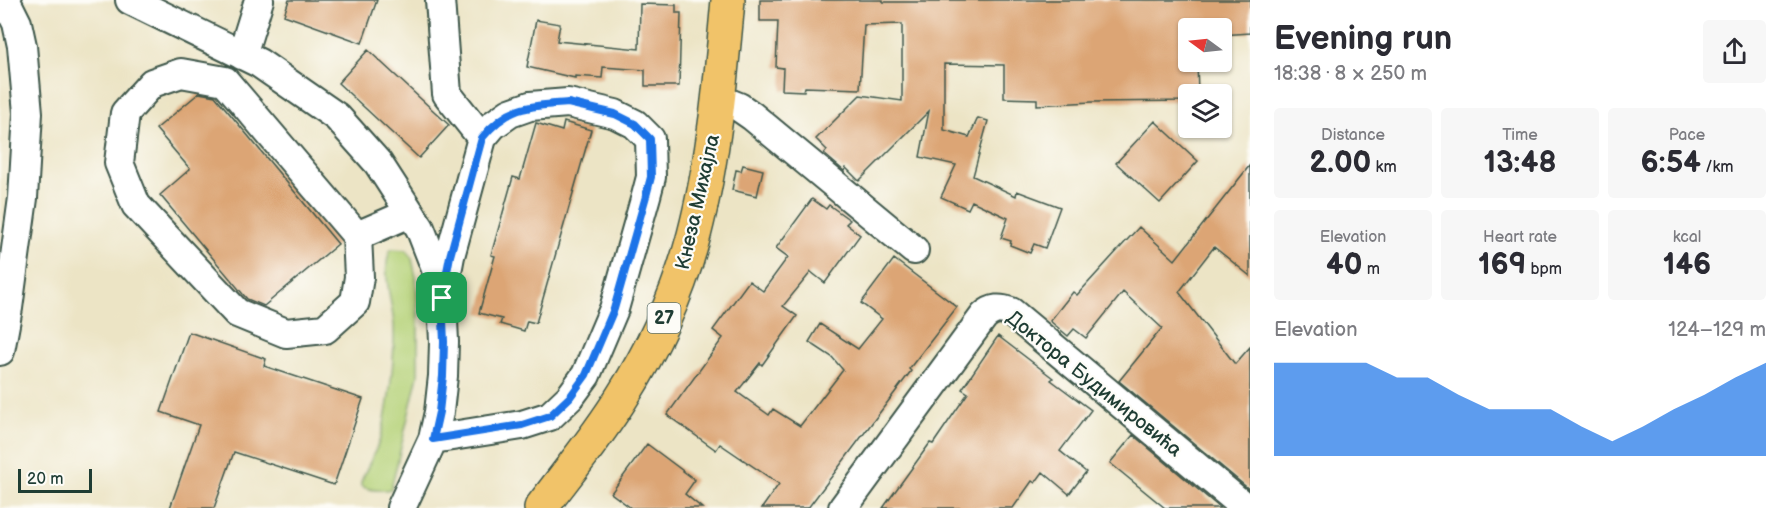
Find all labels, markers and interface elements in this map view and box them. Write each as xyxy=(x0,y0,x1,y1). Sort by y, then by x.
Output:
north arrow xyxy=(1178,18,1232,72)
map controls xyxy=(1178,18,1232,138)
text: Evening run xyxy=(1274,19,1452,59)
button: share xyxy=(1703,20,1766,83)
text: 18:38 · 8 × 250 m xyxy=(1274,62,1427,86)
button: layers xyxy=(1178,84,1232,138)
text: Distance xyxy=(1321,126,1385,145)
text: Time xyxy=(1502,126,1538,145)
text: Pace xyxy=(1669,126,1705,145)
street label: Кнеза Михајла xyxy=(671,132,725,272)
text: 2.00 xyxy=(1309,145,1371,181)
text: 13:48 xyxy=(1483,145,1557,181)
text: 6:54 xyxy=(1641,145,1701,181)
text: km xyxy=(1371,158,1397,177)
text: /km xyxy=(1701,158,1734,177)
text: Elevation xyxy=(1320,228,1386,247)
text: Heart rate xyxy=(1483,228,1557,247)
text: kcal xyxy=(1673,228,1701,247)
text: 40 xyxy=(1326,247,1362,283)
text: 169 xyxy=(1478,247,1526,283)
text: 146 xyxy=(1663,247,1711,283)
text: m xyxy=(1362,260,1380,279)
text: bpm xyxy=(1526,260,1562,279)
pin xyxy=(416,272,467,323)
icon: arrive xyxy=(425,281,458,314)
road number: 27 xyxy=(648,303,680,333)
street label: Доктора Будимировића xyxy=(1001,306,1187,462)
text: Elevation xyxy=(1274,318,1357,342)
text: 124–129 m xyxy=(1668,318,1766,342)
scale bar xyxy=(18,466,92,494)
text: 20 m xyxy=(27,470,63,489)

